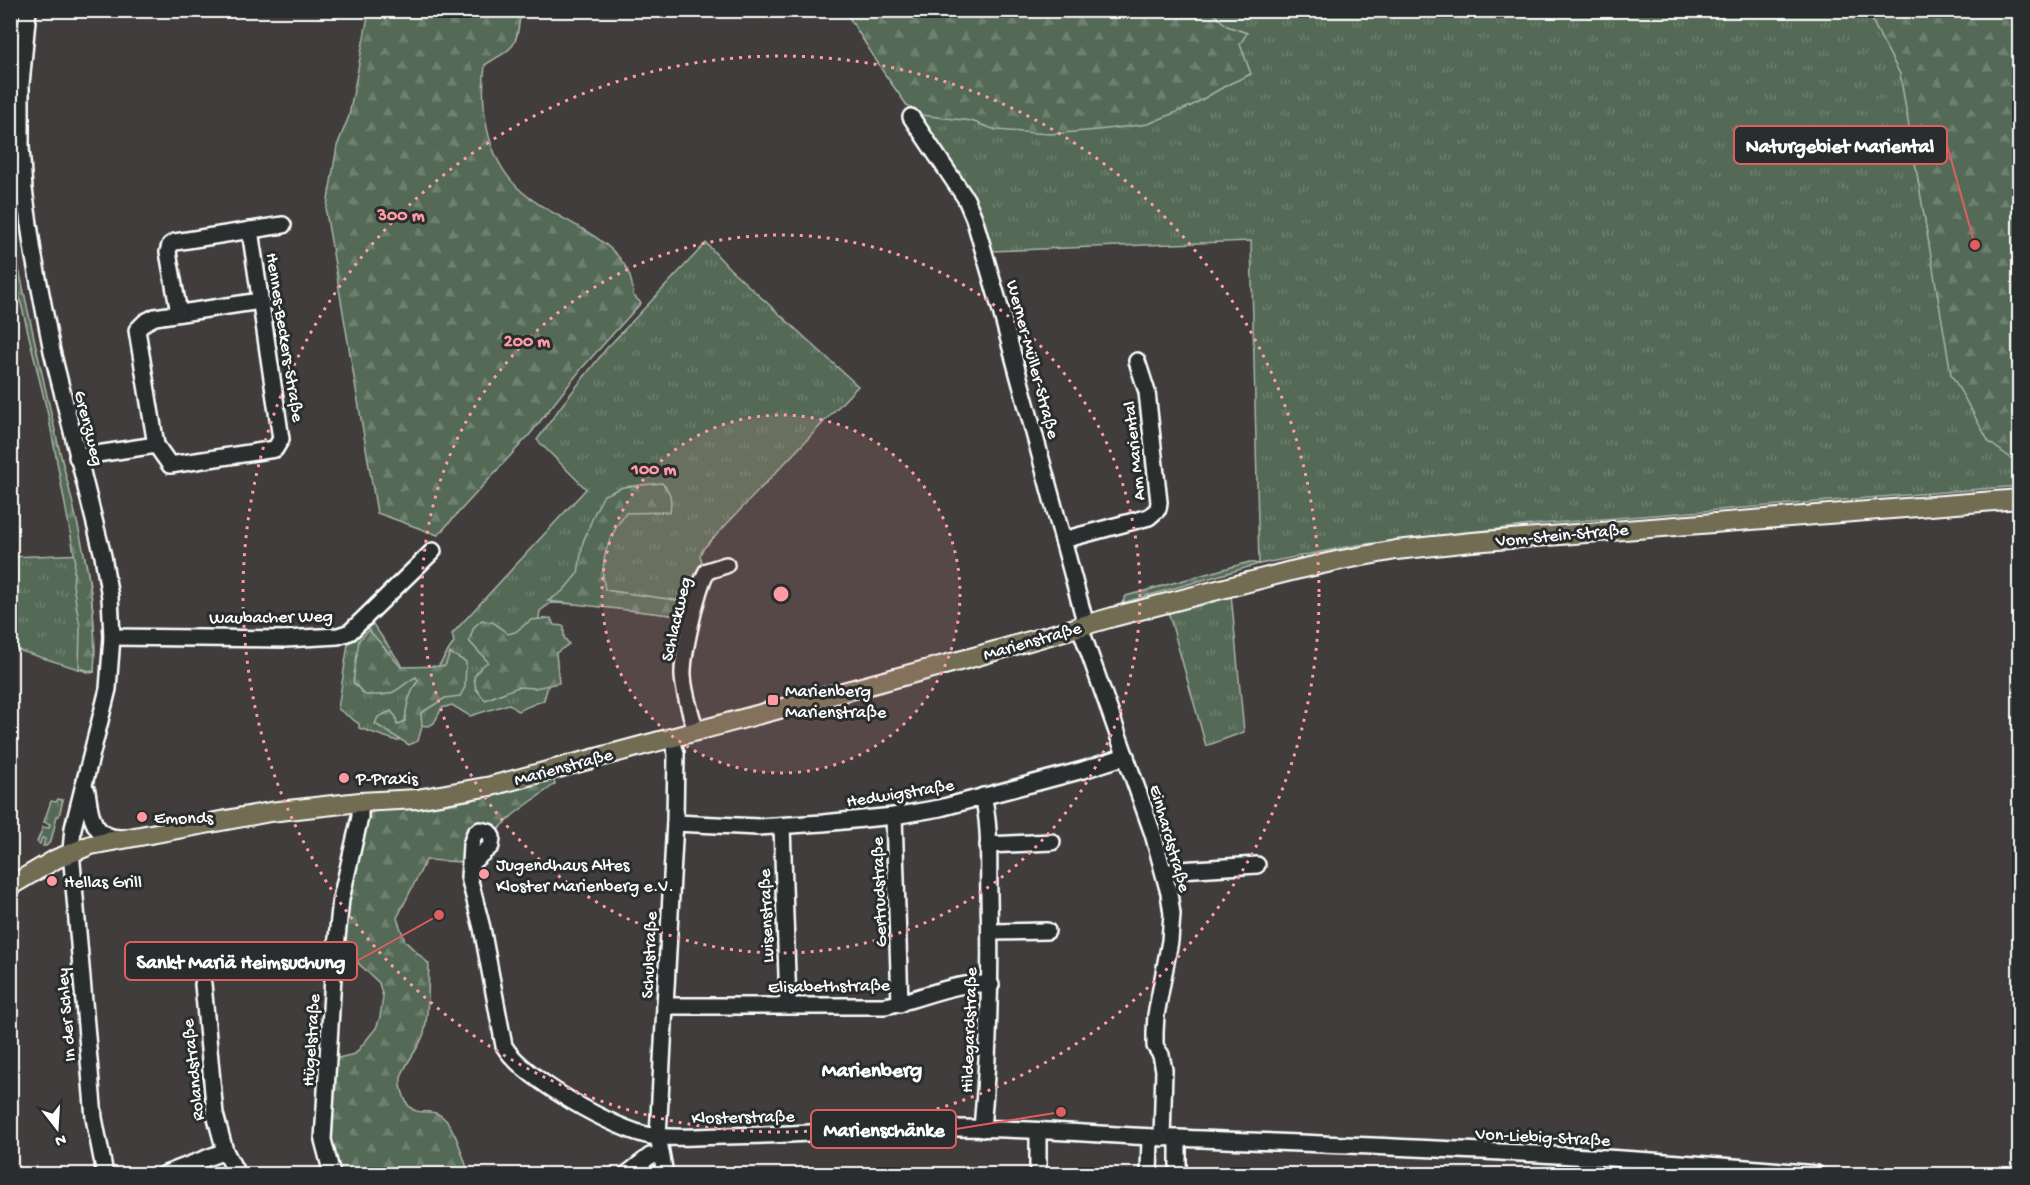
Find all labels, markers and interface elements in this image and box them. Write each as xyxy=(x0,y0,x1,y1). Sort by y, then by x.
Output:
callout: Naturgebiet Mariental xyxy=(1734,126,1947,164)
text: Naturgebiet Mariental xyxy=(1746,137,1935,160)
text: 300 m xyxy=(377,206,425,227)
street label: Hennes-Beckers-Straße xyxy=(260,251,307,424)
street label: Werner-Müller-Straße xyxy=(1000,278,1063,442)
text: 200 m xyxy=(504,332,550,353)
street label: Grenzweg xyxy=(68,389,107,468)
street label: Am Mariental xyxy=(1120,400,1151,501)
text: 100 m xyxy=(631,460,677,481)
street label: Vom-Stein-Straße xyxy=(1494,520,1630,553)
street label: Schlackweg xyxy=(658,575,697,664)
centre of rings xyxy=(771,584,791,604)
street label: Waubacher Weg xyxy=(209,607,333,630)
street label: Marienstraße xyxy=(981,618,1085,666)
place label: Marienberg Marienstraße xyxy=(785,682,887,724)
marker: Marienberg Marienstraße xyxy=(766,693,780,707)
street label: Marienstraße xyxy=(512,745,616,792)
place label: P-Praxis xyxy=(355,770,419,791)
marker: P-Praxis xyxy=(337,771,351,785)
street label: Hedwigstraße xyxy=(845,775,956,813)
street label: Einhardstraße xyxy=(1143,783,1194,896)
place label: Emonds xyxy=(154,809,214,830)
marker: Emonds xyxy=(135,810,149,824)
street label: Gertrudstraße xyxy=(868,836,893,947)
place label: Jugendhaus Altes Kloster Marienberg e.V. xyxy=(496,856,674,898)
marker: Jugendhaus Altes Kloster Marienberg e.V. xyxy=(477,867,491,881)
street label: Luisenstraße xyxy=(755,868,780,963)
place label: Hellas Grill xyxy=(64,873,142,894)
marker: Hellas Grill xyxy=(45,874,59,888)
street label: Schulstraße xyxy=(638,910,663,999)
callout: Sankt Mariä Heimsuchung xyxy=(125,942,357,980)
text: Sankt Mariä Heimsuchung xyxy=(137,953,345,976)
street label: Hildegardstraße xyxy=(958,966,983,1093)
street label: In der Schley xyxy=(53,967,82,1062)
street label: Elisabethstraße xyxy=(768,976,891,999)
street label: Hügelstraße xyxy=(299,992,326,1087)
street label: Rolandstraße xyxy=(179,1017,210,1122)
district label: Marienberg xyxy=(822,1060,922,1085)
north arrow xyxy=(27,1098,87,1158)
street label: Klosterstraße xyxy=(691,1107,796,1130)
callout: Marienschänke xyxy=(811,1110,956,1148)
text: Marienschänke xyxy=(824,1121,945,1144)
street label: Von-Liebig-Straße xyxy=(1474,1124,1611,1153)
text: N xyxy=(52,1128,68,1150)

